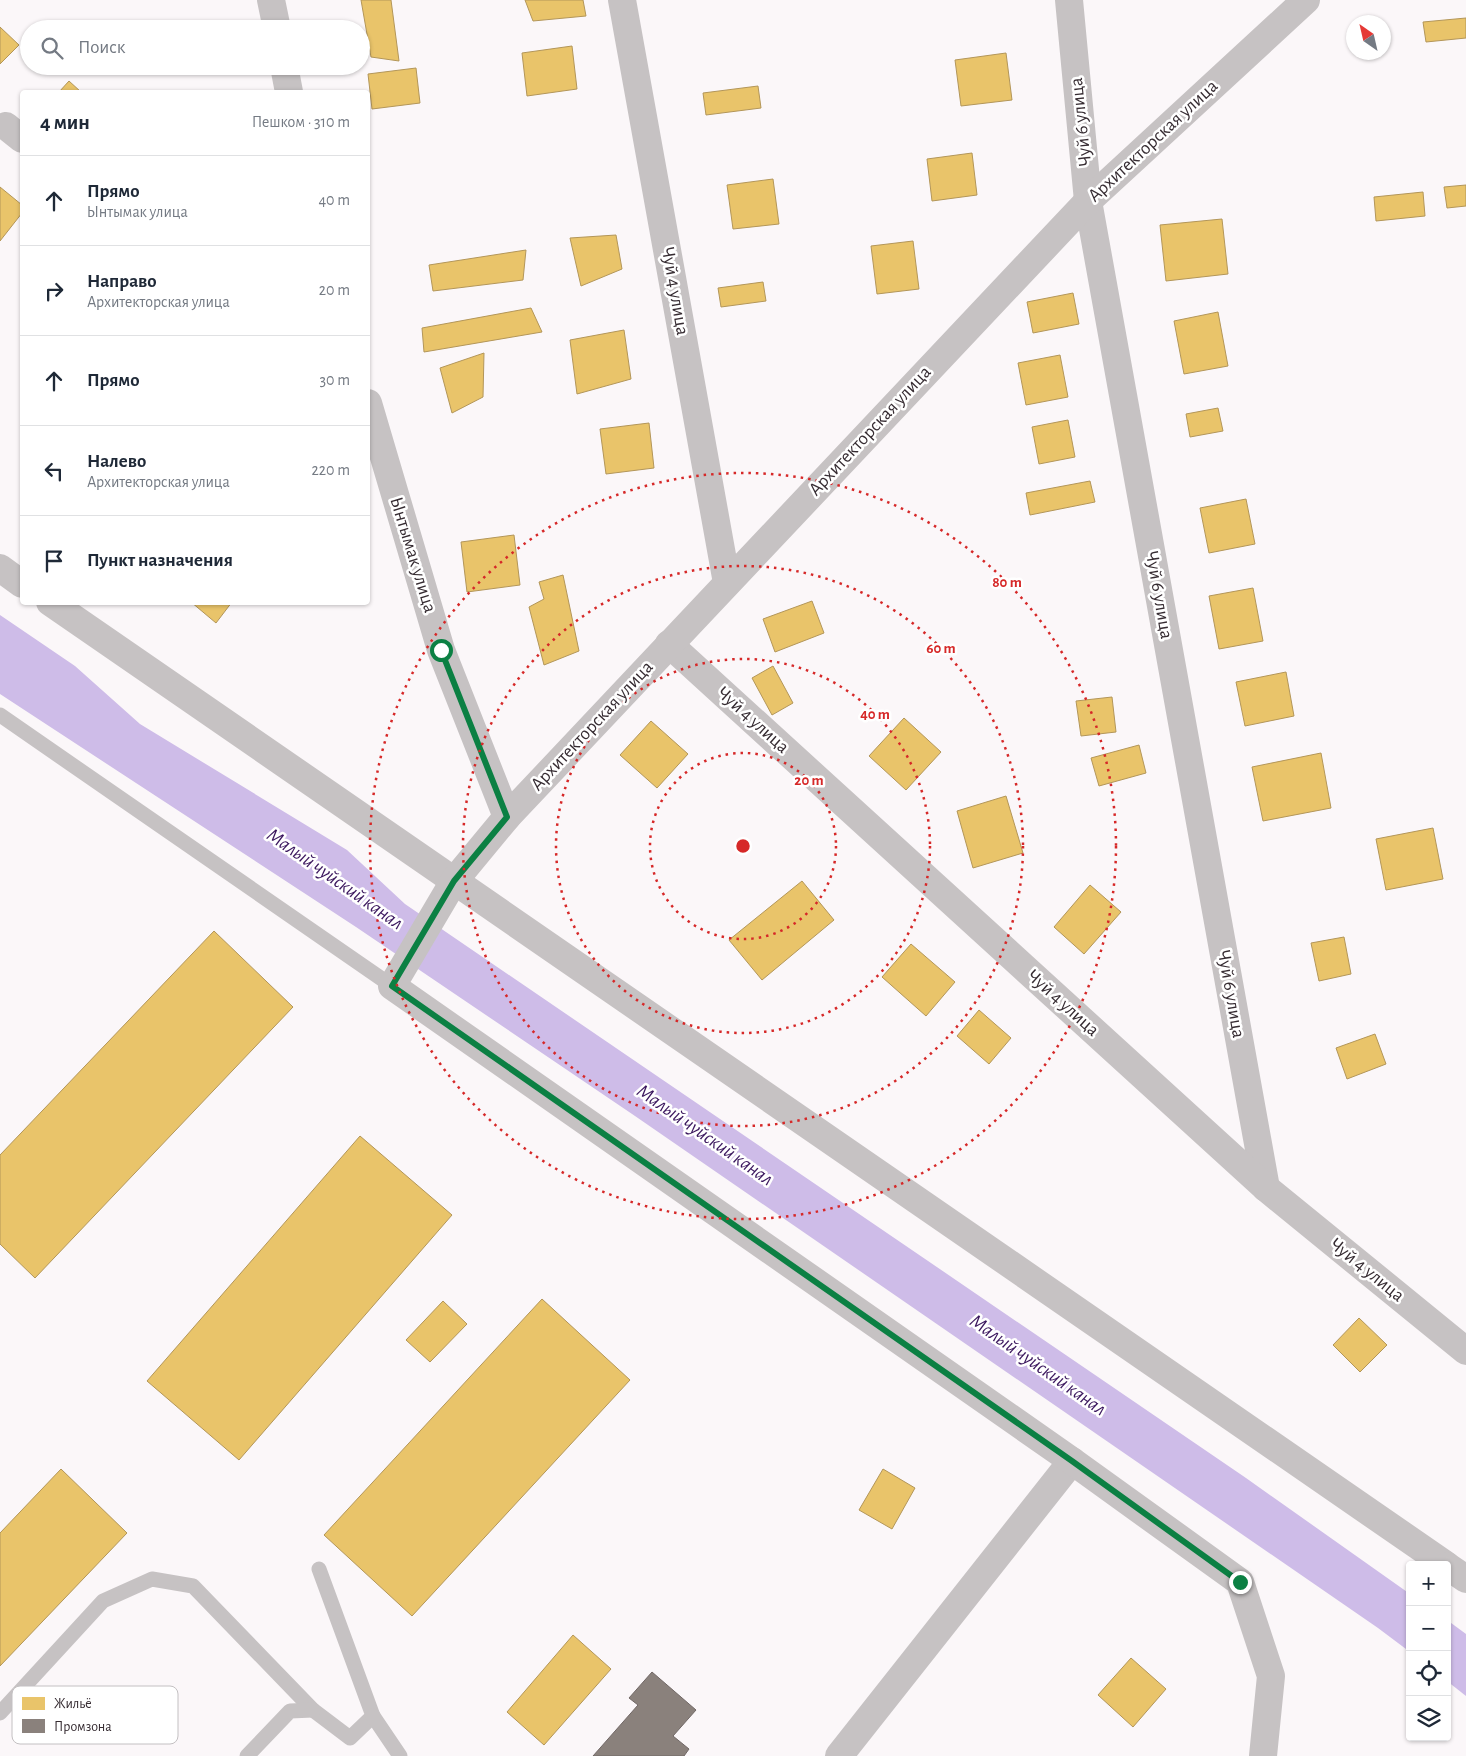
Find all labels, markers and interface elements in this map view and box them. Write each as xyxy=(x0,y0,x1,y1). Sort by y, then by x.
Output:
north arrow xyxy=(1346,15,1391,60)
search box xyxy=(20,20,370,75)
icon: search xyxy=(38,34,66,62)
text: Поиск xyxy=(78,38,125,57)
street label: Чуй 6 улица xyxy=(1067,76,1095,167)
street label: Архитекторская улица xyxy=(1085,76,1222,206)
text: 4 мин xyxy=(40,112,90,133)
text: Пешком · 310 m xyxy=(252,114,350,130)
text: Прямо xyxy=(87,182,140,201)
icon: ahead xyxy=(40,187,68,215)
text: 40 m xyxy=(318,192,350,208)
text: Ынтымак улица xyxy=(87,204,188,220)
street label: Чуй 4 улица xyxy=(658,245,692,337)
text: Направо xyxy=(87,272,157,291)
icon: right xyxy=(40,277,68,305)
text: 20 m xyxy=(319,282,350,298)
text: Архитекторская улица xyxy=(87,294,230,310)
street label: Архитекторская улица xyxy=(805,362,935,499)
icon: ahead xyxy=(40,367,68,395)
text: Прямо xyxy=(87,371,140,390)
text: 30 m xyxy=(320,372,350,388)
text: Налево xyxy=(87,452,146,471)
icon: left xyxy=(40,457,68,485)
text: 220 m xyxy=(312,462,350,478)
text: Архитекторская улица xyxy=(87,474,230,490)
street label: Ынтымак улица xyxy=(386,495,440,615)
icon: arrive xyxy=(40,547,68,575)
street label: Чуй 6 улица xyxy=(1142,549,1176,641)
text: Пункт назначения xyxy=(87,551,233,570)
text: 80 m xyxy=(992,575,1022,590)
route start xyxy=(430,639,453,662)
text: 60 m xyxy=(926,641,956,656)
street label: Архитекторская улица xyxy=(527,657,657,794)
street label: Чуй 4 улица xyxy=(713,683,793,757)
text: 40 m xyxy=(860,707,890,722)
text: 20 m xyxy=(794,773,824,788)
water label: Малый чуйский канал xyxy=(263,825,407,933)
centre of rings xyxy=(734,837,752,855)
street label: Чуй 6 улица xyxy=(1214,948,1248,1040)
street label: Чуй 4 улица xyxy=(1023,966,1103,1040)
water label: Малый чуйский канал xyxy=(633,1081,777,1189)
street label: Чуй 4 улица xyxy=(1326,1234,1408,1306)
water label: Малый чуйский канал xyxy=(966,1311,1110,1419)
map controls xyxy=(1406,1561,1451,1741)
button: + xyxy=(1406,1561,1451,1606)
route end xyxy=(1229,1571,1252,1594)
button: − xyxy=(1406,1606,1451,1651)
button: locate xyxy=(1406,1651,1451,1696)
legend xyxy=(12,1686,178,1744)
button: layers xyxy=(1406,1696,1451,1741)
text: Жильё xyxy=(54,1697,92,1711)
text: Промзона xyxy=(54,1720,112,1734)

